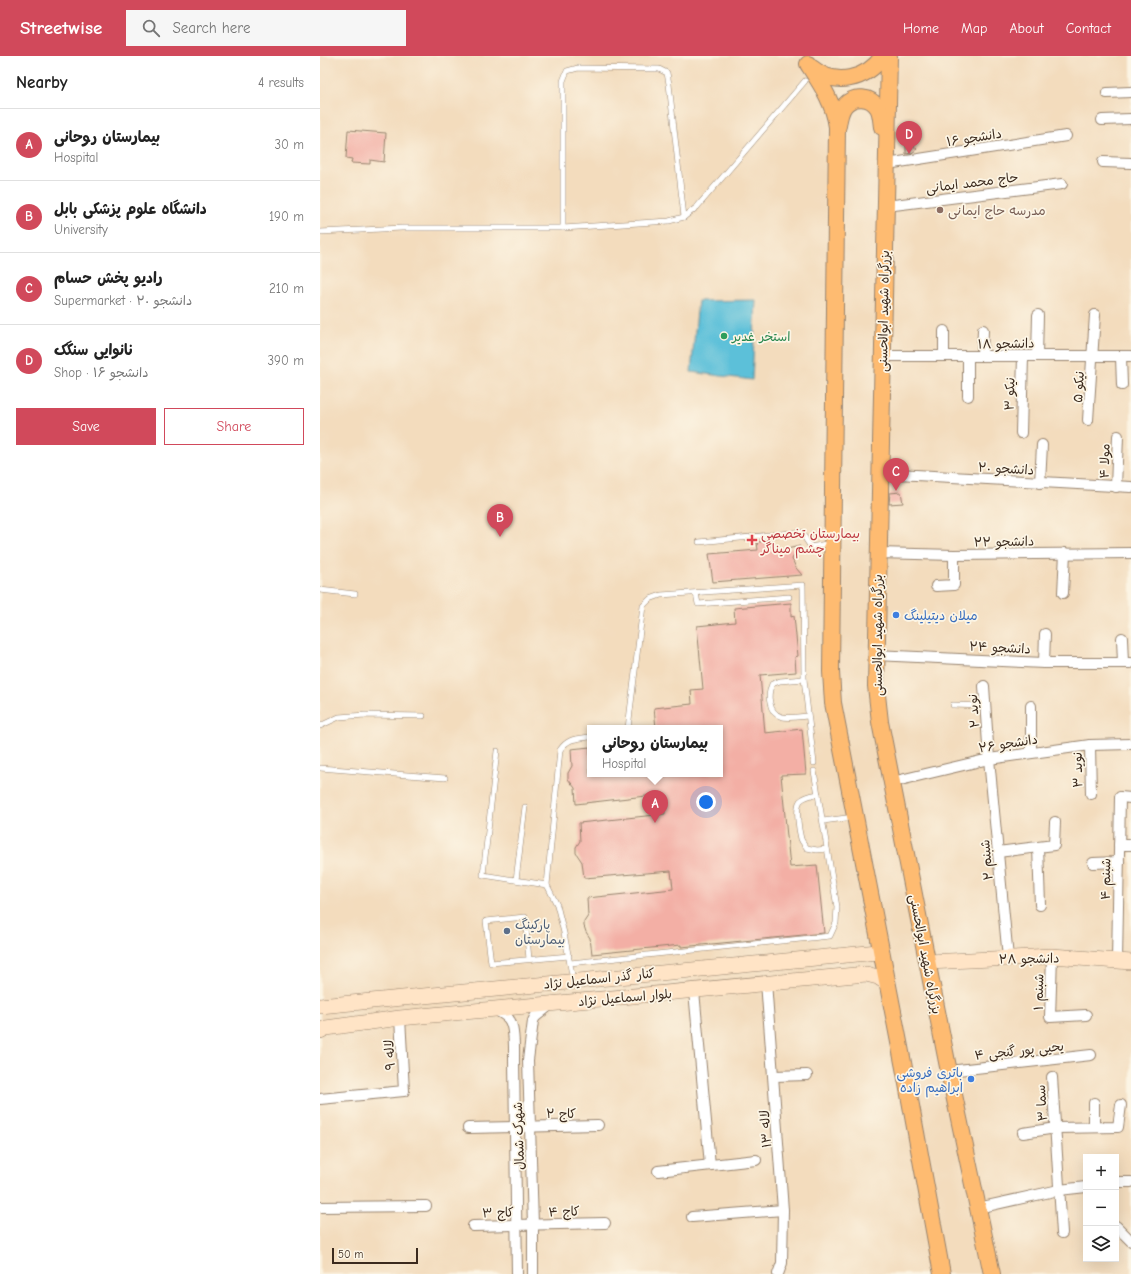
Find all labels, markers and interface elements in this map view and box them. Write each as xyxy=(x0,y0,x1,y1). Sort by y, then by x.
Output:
search box xyxy=(126,10,406,46)
text: Streetwise xyxy=(20,17,102,39)
icon: search xyxy=(140,17,162,39)
text: Search here xyxy=(172,19,250,37)
text: Home xyxy=(903,20,939,37)
text: Map xyxy=(961,20,987,37)
text: About xyxy=(1009,20,1044,37)
text: Contact xyxy=(1066,20,1111,37)
text: Nearby xyxy=(16,73,67,92)
text: 4 results xyxy=(258,75,304,90)
pin: D xyxy=(896,121,922,154)
street label: دانشجو ۱۶ xyxy=(945,126,1003,150)
text: بیمارستان روحانی xyxy=(54,128,160,146)
text: A xyxy=(25,137,33,152)
text: 30 m xyxy=(274,137,304,152)
text: Hospital xyxy=(54,150,98,165)
street label: حاج محمد ایمانی xyxy=(925,169,1019,198)
text: دانشگاه علوم پزشکی بابل xyxy=(54,200,207,218)
place label: مدرسه حاج ایمانی xyxy=(948,203,1046,220)
marker: مدرسه حاج ایمانی xyxy=(935,205,945,215)
text: B xyxy=(25,209,33,224)
text: 190 m xyxy=(269,209,304,224)
text: University xyxy=(54,222,108,237)
street label: بزرگراه شهید ابوالحسنی xyxy=(875,250,894,372)
text: رادیو پخش حسام xyxy=(54,269,163,287)
text: C xyxy=(25,281,33,296)
text: 210 m xyxy=(269,281,304,296)
text: Supermarket · دانشجو ۲۰ xyxy=(54,293,192,308)
place label: استخر غدیر xyxy=(731,329,790,345)
marker: استخر غدیر xyxy=(719,331,729,341)
street label: دانشجو ۱۸ xyxy=(977,336,1035,352)
text: نانوایی سنگک xyxy=(54,341,134,359)
text: D xyxy=(25,353,33,368)
text: 390 m xyxy=(268,353,304,368)
text: Shop · دانشجو ۱۶ xyxy=(54,365,149,380)
street label: نیکو ۵ xyxy=(1070,371,1088,403)
street label: نیکو ۳ xyxy=(1001,377,1019,411)
button: Save xyxy=(16,408,156,445)
button: Share xyxy=(164,408,304,445)
street label: مولا ۴ xyxy=(1096,443,1114,479)
pin: C xyxy=(883,458,909,491)
street label: دانشجو ۲۰ xyxy=(978,460,1034,478)
pin: B xyxy=(487,504,513,537)
place label: بیمارستان تخصصی چشم میناگر xyxy=(760,526,860,559)
street label: دانشجو ۲۲ xyxy=(974,533,1034,551)
marker: بیمارستان تخصصی چشم میناگر xyxy=(746,534,758,546)
street label: بزرگراه شهید ابوالحسنی xyxy=(870,574,887,696)
place label: میلان دیتیلینگ xyxy=(904,608,978,624)
marker: میلان دیتیلینگ xyxy=(891,610,901,620)
street label: دانشجو ۲۴ xyxy=(969,638,1031,658)
street label: نوید ۲ xyxy=(965,693,983,728)
popup xyxy=(587,725,723,777)
street label: دانشجو ۲۶ xyxy=(977,731,1039,757)
text: بیمارستان روحانی xyxy=(602,734,708,752)
street label: نوید ۳ xyxy=(1070,752,1086,788)
text: Hospital xyxy=(602,756,646,771)
pin: A xyxy=(642,790,668,823)
your location xyxy=(696,792,716,812)
street label: شبنم ۲ xyxy=(977,839,999,881)
street label: شبنم ۴ xyxy=(1098,858,1116,900)
street label: بزرگراه شهید ابوالحسنی xyxy=(905,893,944,1016)
place label: پارکینگ بیمارستان xyxy=(515,917,565,948)
marker: پارکینگ بیمارستان xyxy=(502,926,512,936)
street label: دانشجو ۲۸ xyxy=(998,950,1060,968)
street label: کنار گذر اسماعیل نژاد xyxy=(543,965,656,993)
street label: شبنم ۱ xyxy=(1031,973,1049,1011)
street label: بلوار اسماعیل نژاد xyxy=(577,986,673,1010)
street label: یحیی پور گنجی ۴ xyxy=(974,1038,1065,1065)
street label: لاله ۹ xyxy=(381,1039,398,1071)
place label: باتری فروشی ابراهیم زاده xyxy=(896,1065,963,1098)
marker: باتری فروشی ابراهیم زاده xyxy=(966,1074,976,1084)
street label: سما ۳ xyxy=(1033,1084,1050,1122)
street label: شهرک شمال xyxy=(510,1102,527,1170)
street label: کاج ۲ xyxy=(546,1106,577,1123)
street label: لاله ۱۳ xyxy=(757,1109,774,1148)
map controls xyxy=(1083,1154,1119,1262)
button: + xyxy=(1083,1154,1119,1190)
button: − xyxy=(1083,1190,1119,1226)
street label: کاج ۴ xyxy=(548,1203,580,1222)
street label: کاج ۳ xyxy=(482,1204,515,1223)
button: layers xyxy=(1083,1226,1119,1262)
scale bar xyxy=(332,1246,418,1265)
text: 50 m xyxy=(338,1248,363,1261)

